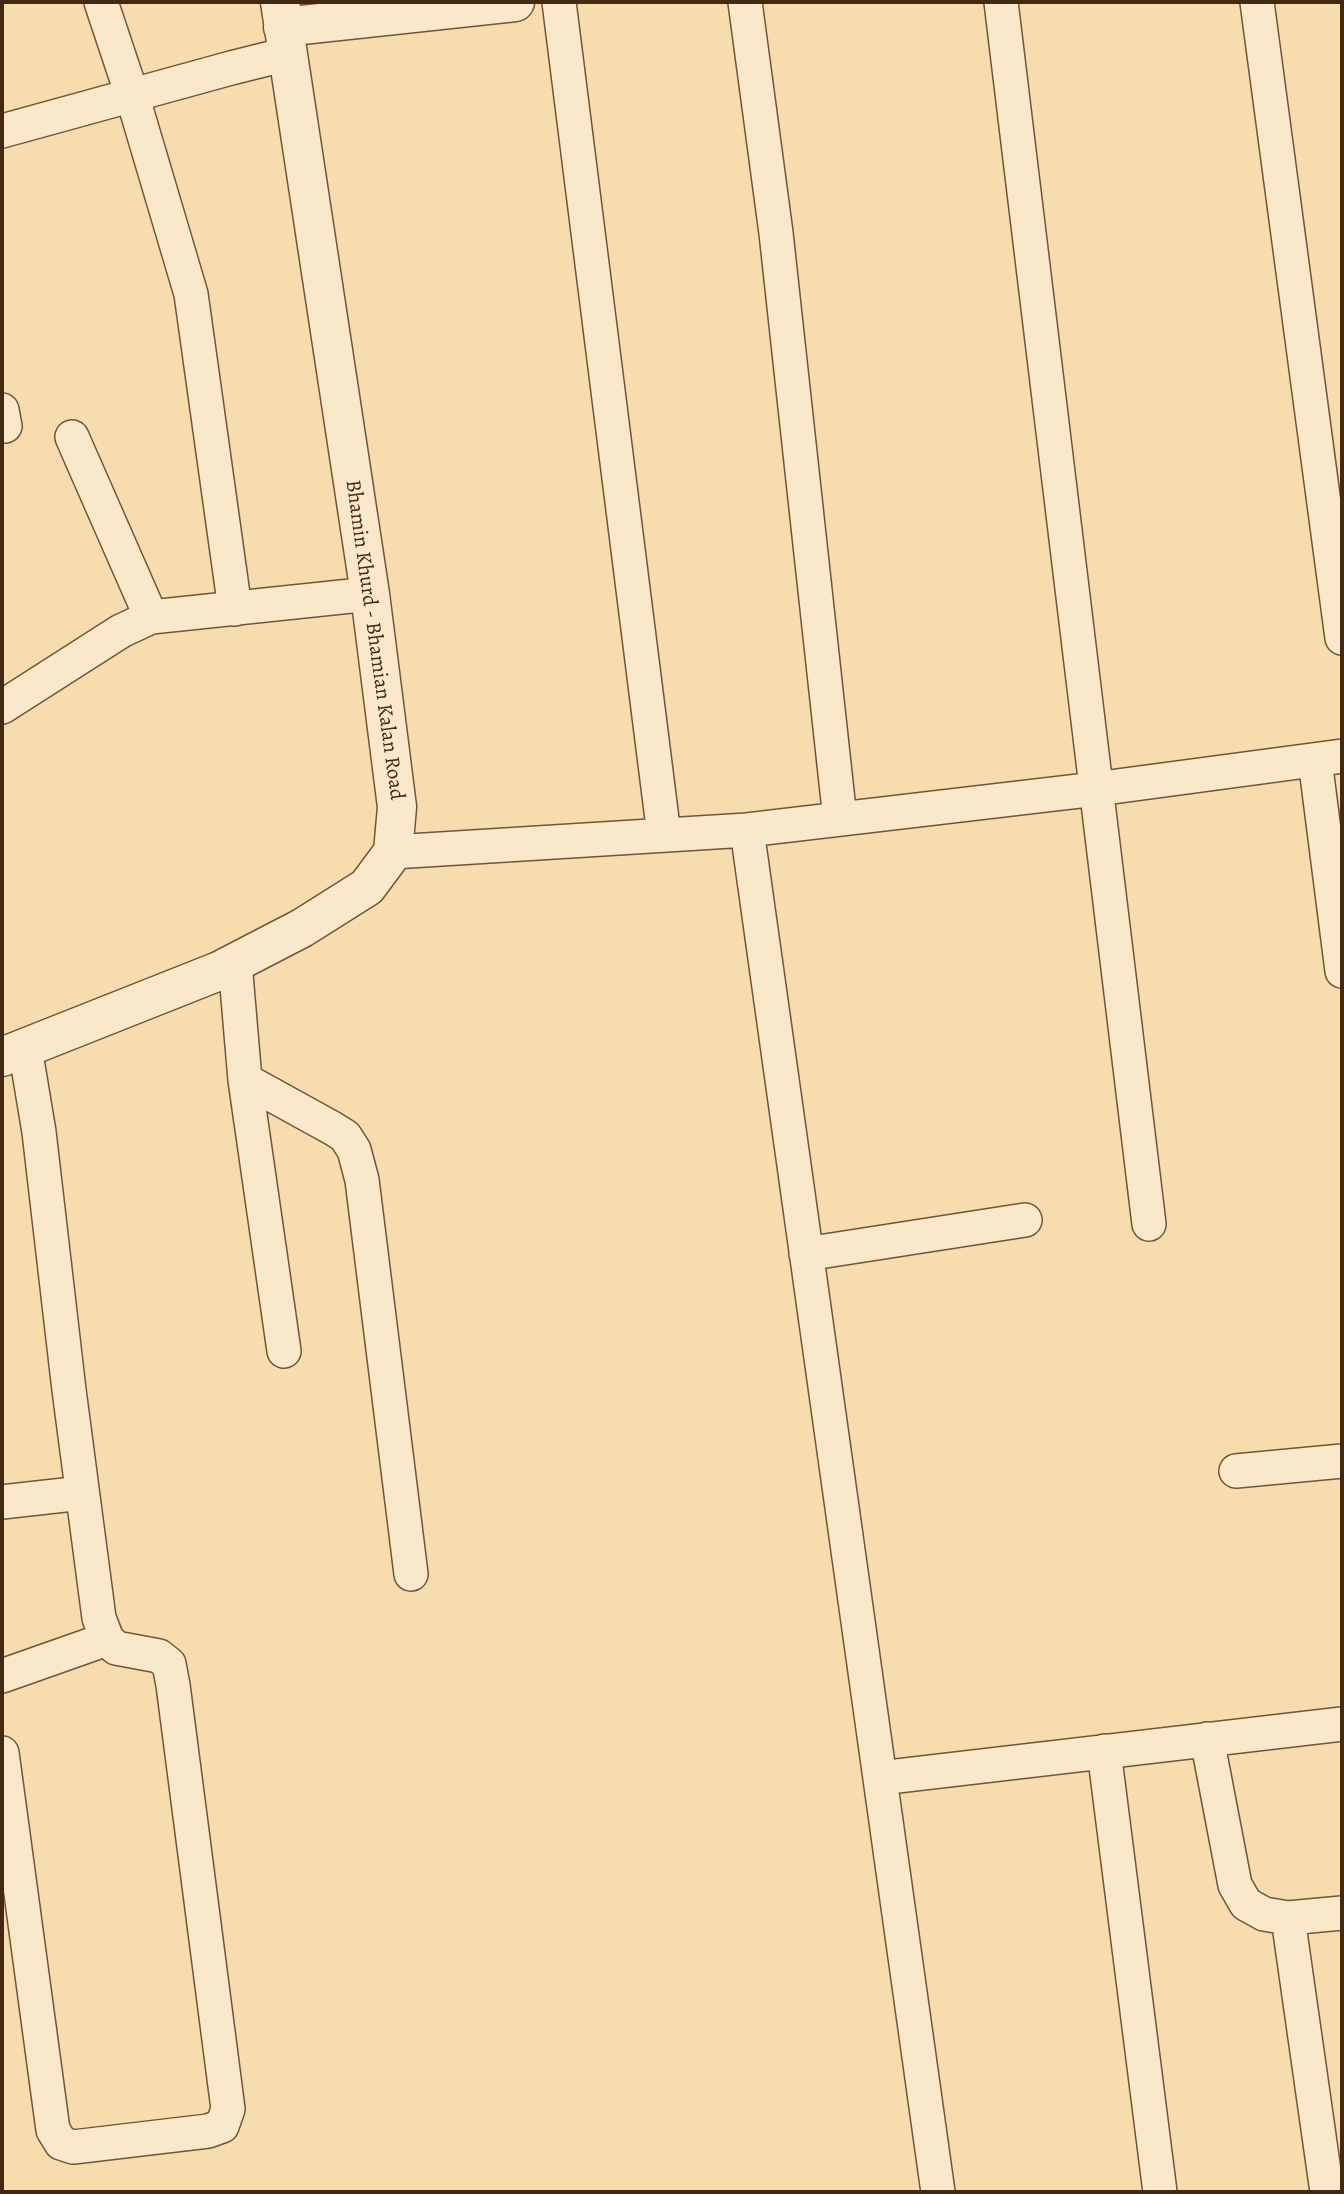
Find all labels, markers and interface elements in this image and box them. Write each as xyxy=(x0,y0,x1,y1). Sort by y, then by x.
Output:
street label: Bhamin Khurd - Bhamian Kalan Road xyxy=(339,478,409,802)

